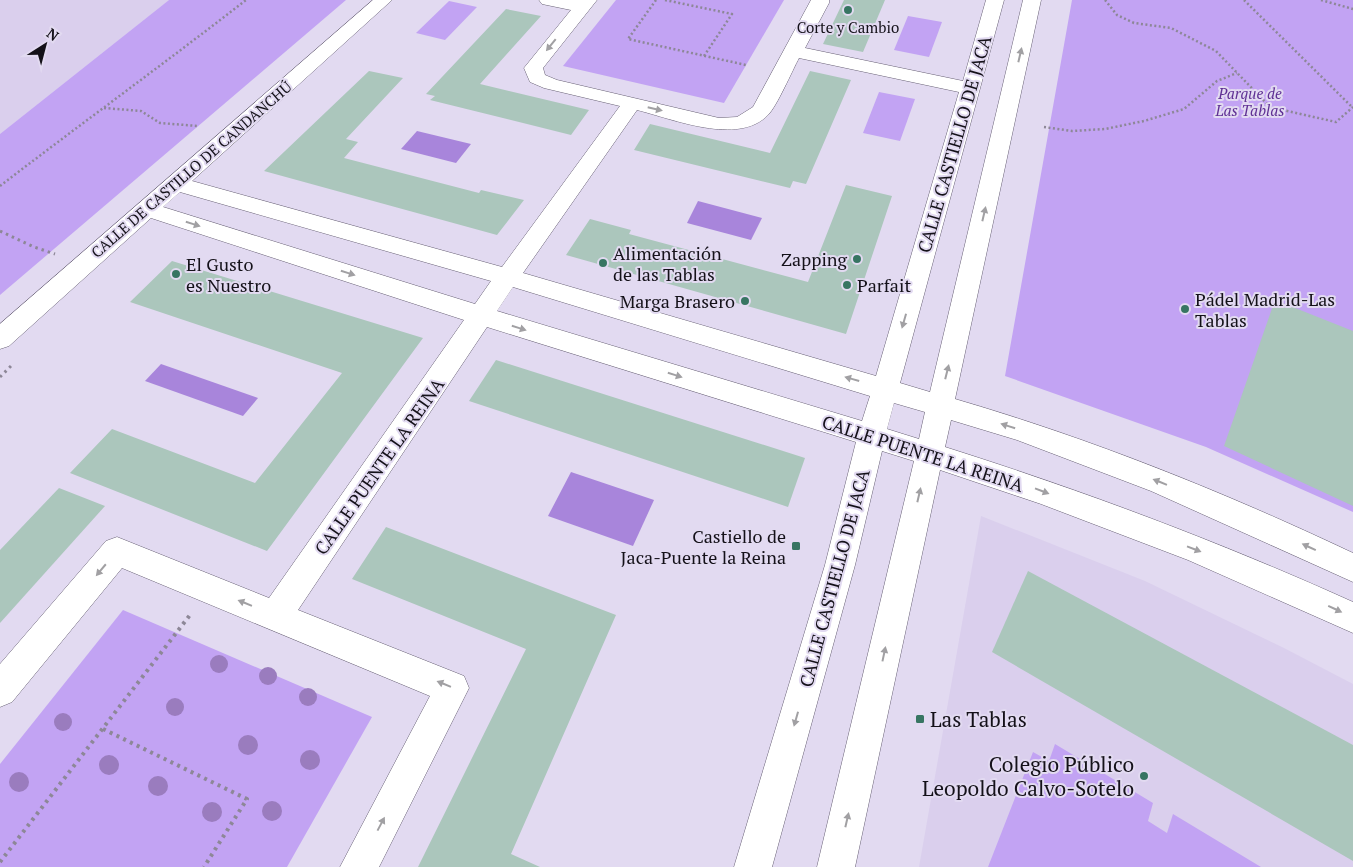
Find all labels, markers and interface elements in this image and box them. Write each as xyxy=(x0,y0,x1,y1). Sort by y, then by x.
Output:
marker: Corte y Cambio xyxy=(842,4,854,16)
place label: Corte y Cambio xyxy=(797,17,899,37)
north arrow xyxy=(20,20,70,70)
text: N xyxy=(43,23,63,45)
street label: CALLE CASTIELLO DE JACA xyxy=(912,32,997,255)
one-way arrow xyxy=(546,38,557,51)
one-way arrow xyxy=(1016,48,1024,63)
street label: CALLE DE CASTILLO DE CANDANCHÚ xyxy=(86,76,296,262)
park label: Parque de Las Tablas xyxy=(1215,83,1285,120)
one-way arrow xyxy=(648,105,663,113)
one-way arrow xyxy=(980,206,988,221)
one-way arrow xyxy=(185,220,200,228)
place label: Alimentación de las Tablas xyxy=(613,241,722,286)
place label: Zapping xyxy=(781,247,848,271)
place label: El Gusto es Nuestro xyxy=(186,252,271,297)
marker: Zapping xyxy=(851,253,863,265)
marker: Alimentación de las Tablas xyxy=(597,257,609,269)
marker: El Gusto es Nuestro xyxy=(170,268,182,280)
one-way arrow xyxy=(340,270,355,277)
place label: Parfait xyxy=(857,273,911,297)
marker: Parfait xyxy=(841,279,853,291)
place label: Pádel Madrid-Las Tablas xyxy=(1195,287,1335,332)
place label: Marga Brasero xyxy=(620,289,735,313)
marker: Marga Brasero xyxy=(739,295,751,307)
marker: Pádel Madrid-Las Tablas xyxy=(1179,303,1191,315)
one-way arrow xyxy=(900,313,908,328)
one-way arrow xyxy=(512,324,527,332)
one-way arrow xyxy=(943,365,951,380)
street label: CALLE PUENTE LA REINA xyxy=(309,372,450,559)
one-way arrow xyxy=(667,372,682,379)
one-way arrow xyxy=(845,375,860,383)
street label: CALLE PUENTE LA REINA xyxy=(819,409,1027,497)
one-way arrow xyxy=(1000,422,1015,429)
street label: CALLE CASTIELLO DE JACA xyxy=(793,466,875,690)
one-way arrow xyxy=(1152,478,1167,486)
one-way arrow xyxy=(915,487,923,503)
one-way arrow xyxy=(1034,488,1049,496)
place label: Castiello de Jaca-Puente la Reina xyxy=(620,524,786,569)
marker: Castiello de Jaca-Puente la Reina xyxy=(790,540,802,552)
one-way arrow xyxy=(1302,543,1316,551)
one-way arrow xyxy=(1186,546,1201,553)
one-way arrow xyxy=(95,563,107,575)
one-way arrow xyxy=(237,599,252,607)
one-way arrow xyxy=(1327,605,1342,614)
one-way arrow xyxy=(881,645,889,661)
one-way arrow xyxy=(437,680,451,688)
place label: Las Tablas xyxy=(930,705,1027,733)
one-way arrow xyxy=(791,712,799,727)
marker: Las Tablas xyxy=(914,713,926,725)
place label: Colegio Público Leopoldo Calvo-Sotelo xyxy=(922,750,1134,802)
marker: Colegio Público Leopoldo Calvo-Sotelo xyxy=(1138,770,1150,782)
one-way arrow xyxy=(843,812,851,827)
one-way arrow xyxy=(377,817,385,831)

